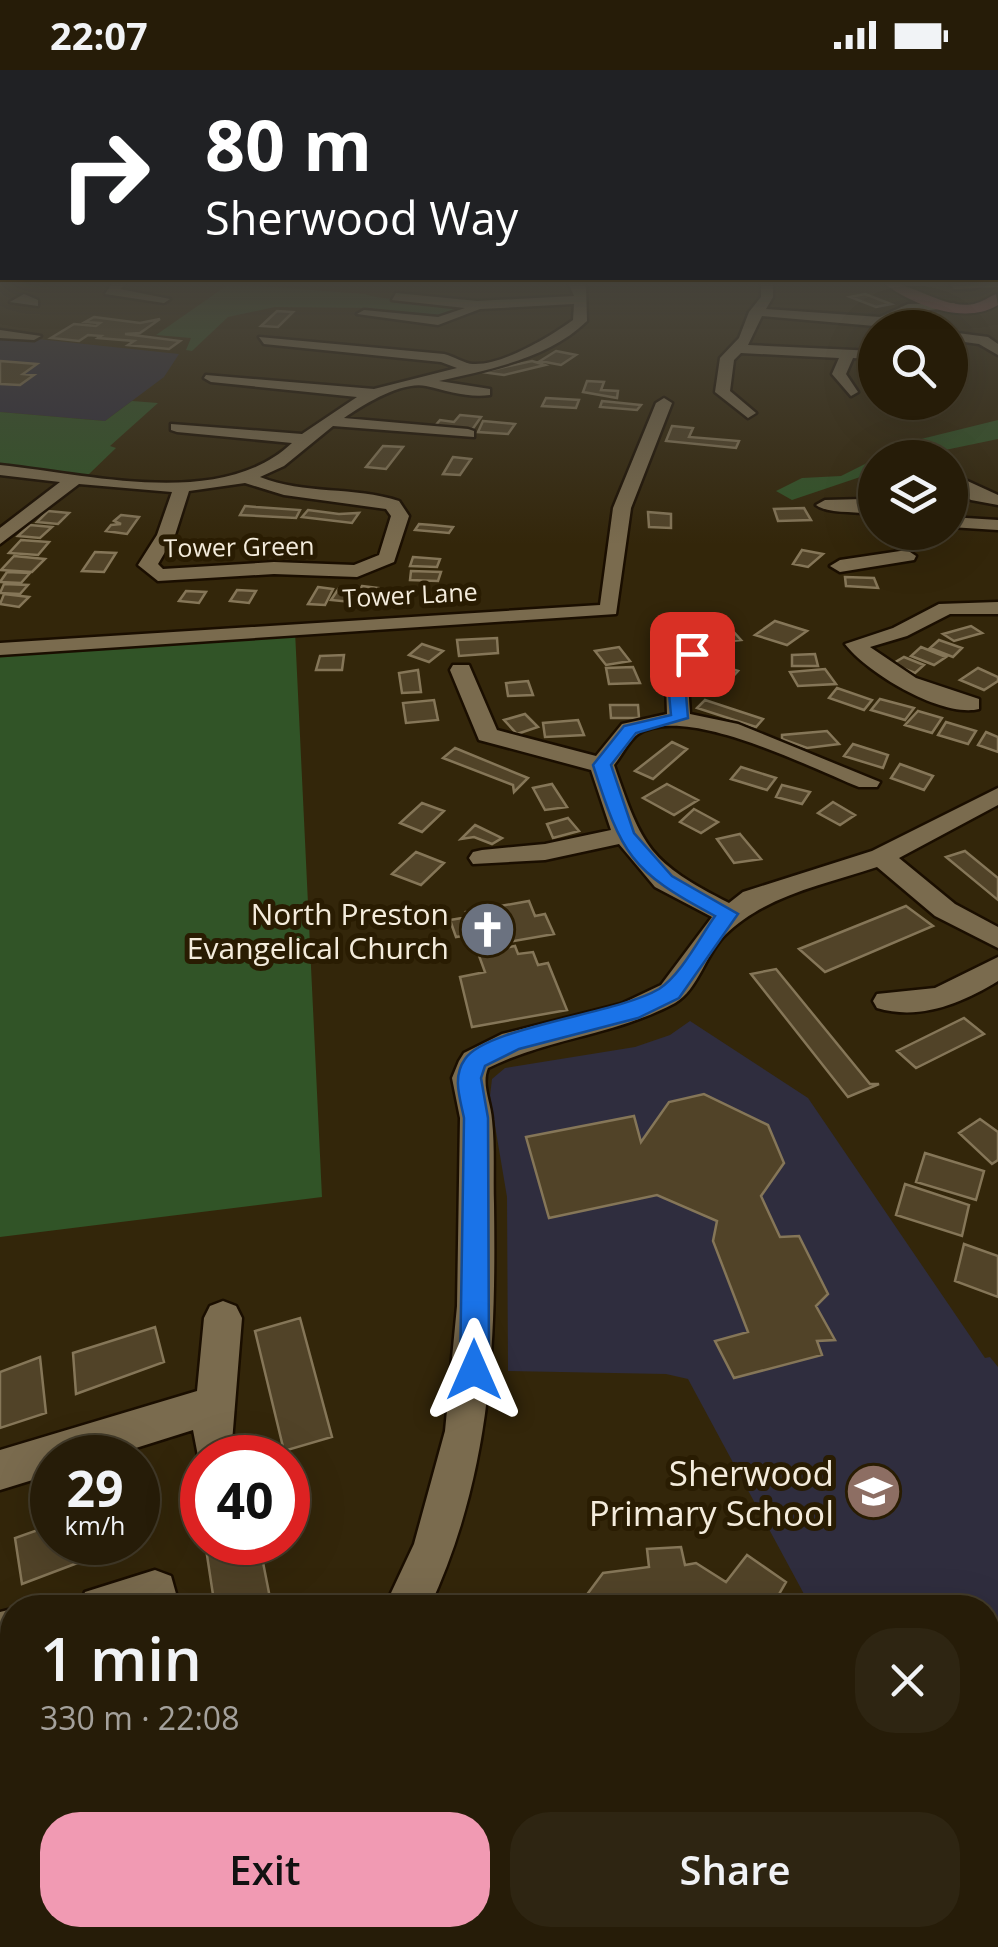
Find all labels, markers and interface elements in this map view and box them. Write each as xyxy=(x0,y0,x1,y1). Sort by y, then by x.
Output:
text: 22:07 xyxy=(50,9,148,61)
text: 80 m xyxy=(205,96,372,192)
icon: right xyxy=(40,110,170,240)
text: Sherwood Way xyxy=(205,187,518,248)
map controls xyxy=(858,310,968,550)
button: search xyxy=(858,310,968,420)
button: layers xyxy=(858,440,968,550)
street label: Tower Green xyxy=(163,528,315,564)
street label: Tower Lane xyxy=(342,573,478,615)
pin xyxy=(650,612,735,697)
icon: arrive xyxy=(665,627,720,682)
place label: North Preston Evangelical Church xyxy=(187,893,449,968)
church icon: North Preston Evangelical Church xyxy=(458,900,518,960)
position arrow xyxy=(422,1318,526,1422)
speed limit sign: 40 xyxy=(180,1435,310,1565)
place label: Sherwood Primary School xyxy=(589,1449,834,1536)
text: 29 xyxy=(66,1454,124,1522)
school or university icon: Sherwood Primary School xyxy=(843,1462,903,1522)
text: km/h xyxy=(65,1508,125,1542)
text: 1 min xyxy=(40,1617,202,1699)
button: close xyxy=(855,1628,960,1733)
text: 330 m · 22:08 xyxy=(40,1696,239,1739)
button: Exit xyxy=(40,1812,490,1927)
button: Share xyxy=(510,1812,960,1927)

